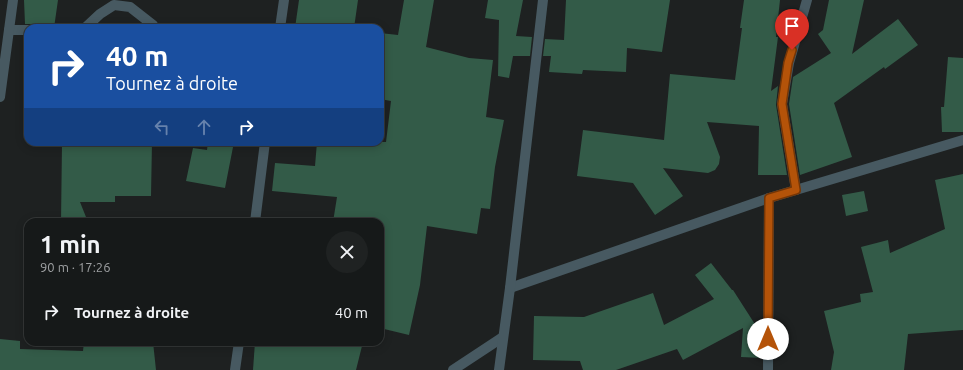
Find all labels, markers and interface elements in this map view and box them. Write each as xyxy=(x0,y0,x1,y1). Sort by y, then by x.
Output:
pin xyxy=(775,9,809,50)
icon: arrive xyxy=(781,15,803,37)
icon: right xyxy=(40,40,92,92)
text: 40 m xyxy=(106,40,168,71)
text: Tournez à droite xyxy=(106,73,238,93)
icon: left xyxy=(151,116,173,138)
icon: ahead xyxy=(193,116,215,138)
icon: right xyxy=(235,116,257,138)
text: 1 min xyxy=(40,231,101,258)
button: close xyxy=(326,231,368,273)
text: 90 m · 17:26 xyxy=(40,260,111,274)
icon: right xyxy=(40,301,62,323)
text: Tournez à droite xyxy=(74,304,189,321)
text: 40 m xyxy=(335,304,368,321)
position arrow xyxy=(747,318,789,360)

